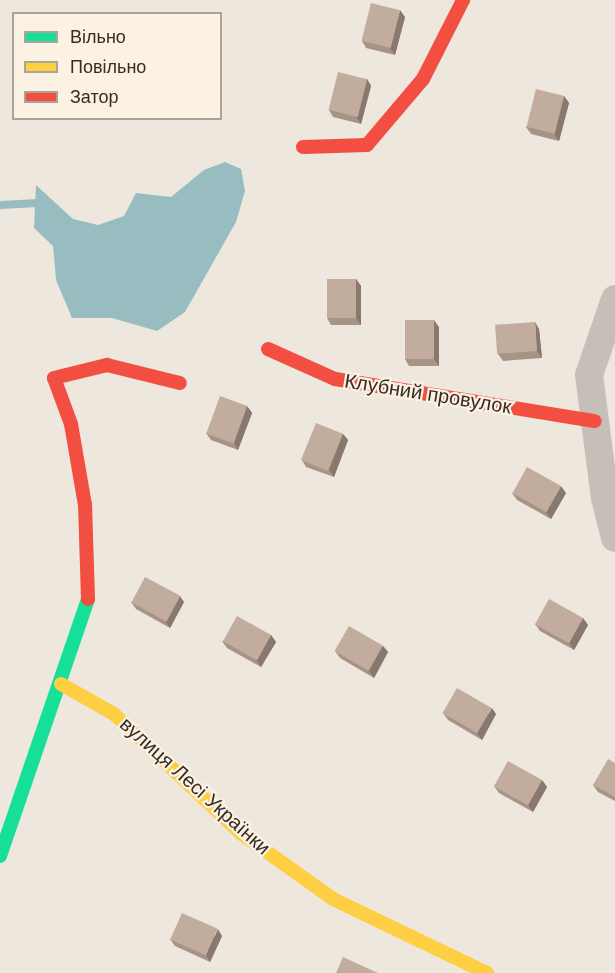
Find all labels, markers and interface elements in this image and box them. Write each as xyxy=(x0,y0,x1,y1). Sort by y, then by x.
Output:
legend xyxy=(12,12,222,120)
text: Вільно xyxy=(70,27,126,47)
text: Повільно xyxy=(70,57,146,77)
text: Затор xyxy=(70,87,119,107)
street label: Клубний провулок xyxy=(343,369,513,419)
street label: вулиця Лесі Українки xyxy=(115,712,275,860)

